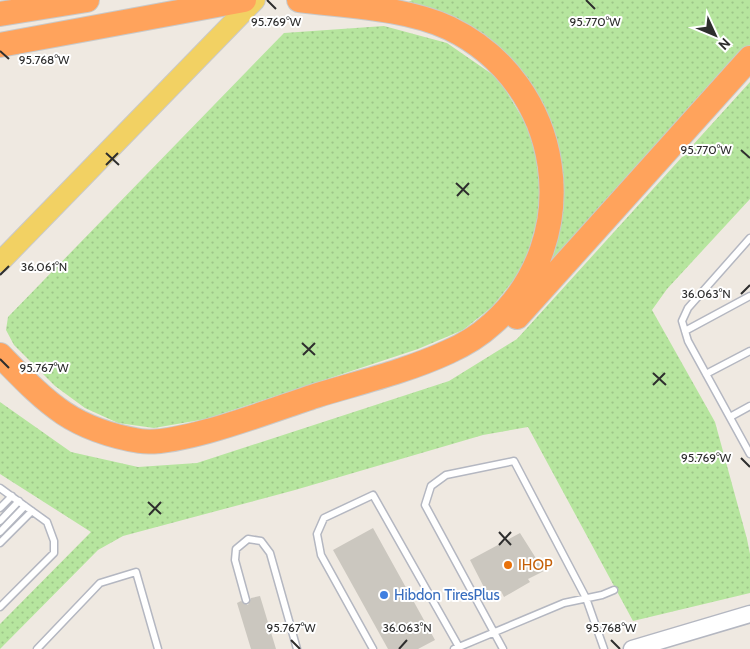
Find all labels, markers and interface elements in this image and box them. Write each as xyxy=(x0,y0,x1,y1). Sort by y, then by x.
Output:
north arrow xyxy=(690,10,740,60)
text: 95.769°W xyxy=(251,14,302,29)
text: 95.770°W xyxy=(570,14,621,29)
text: N xyxy=(714,34,734,54)
text: 95.768°W xyxy=(19,52,70,67)
text: 95.770°W xyxy=(681,142,732,157)
text: 36.061°N xyxy=(21,259,67,274)
text: 36.063°N xyxy=(681,286,731,301)
text: 95.767°W xyxy=(19,360,69,375)
text: 95.769°W xyxy=(681,450,732,465)
place label: IHOP xyxy=(518,556,553,574)
marker: IHOP xyxy=(502,559,514,571)
place label: Hibdon TiresPlus xyxy=(394,586,500,604)
marker: Hibdon TiresPlus xyxy=(378,589,390,601)
text: 95.767°W xyxy=(266,620,316,635)
text: 36.063°N xyxy=(382,620,432,635)
text: 95.768°W xyxy=(586,620,637,635)

